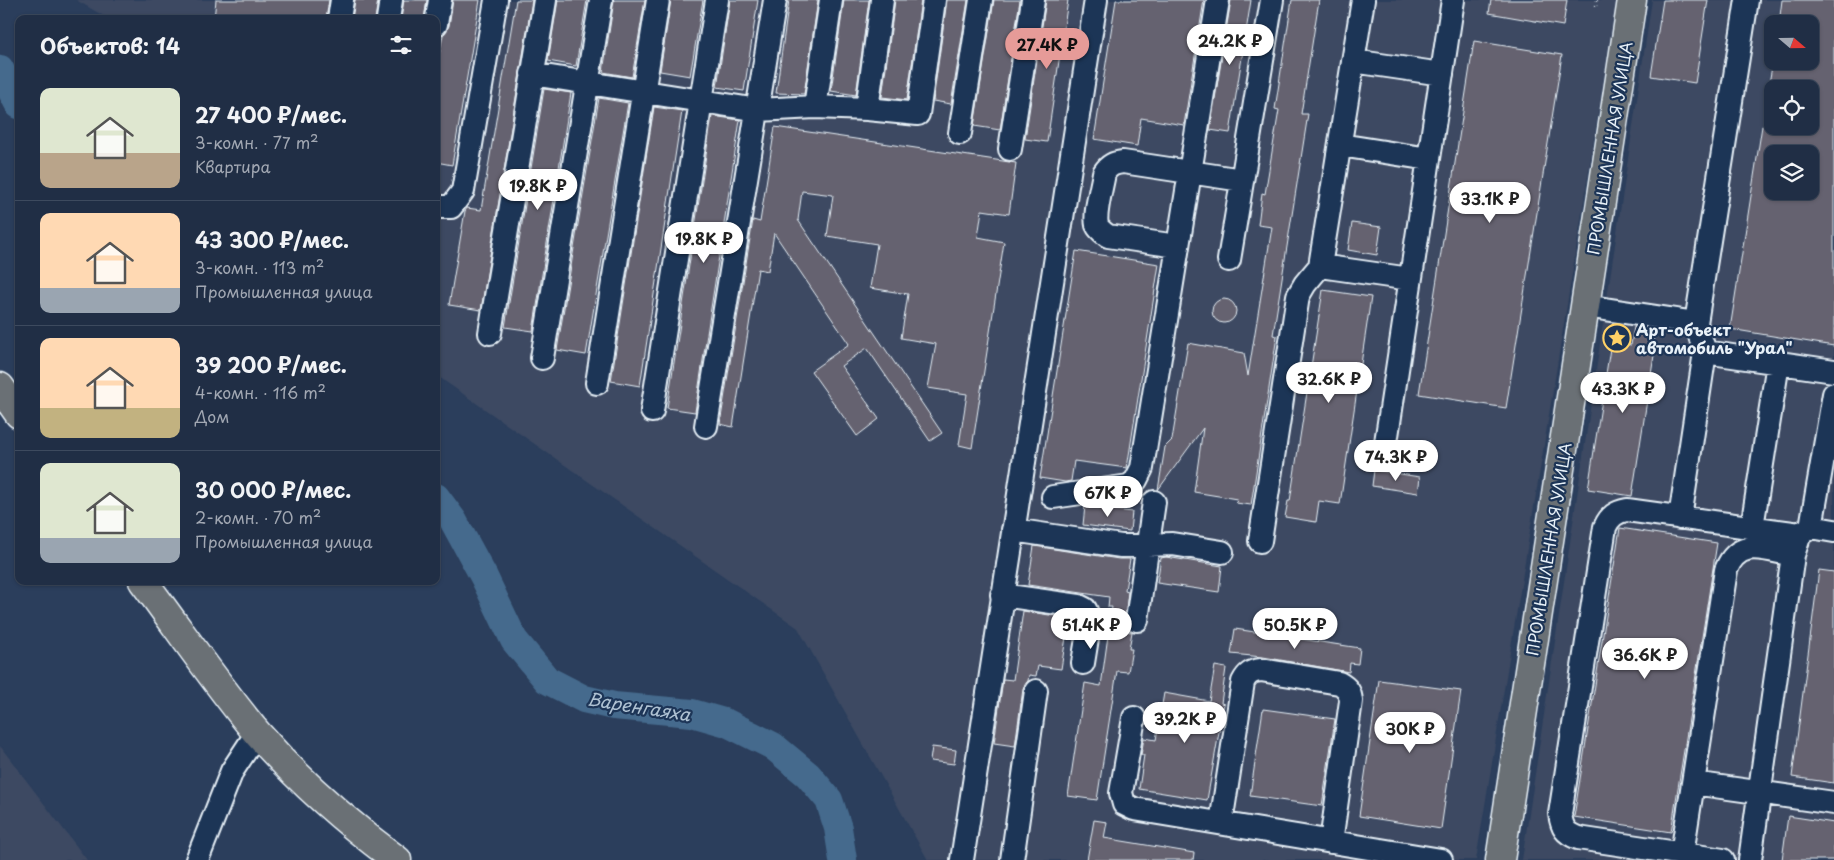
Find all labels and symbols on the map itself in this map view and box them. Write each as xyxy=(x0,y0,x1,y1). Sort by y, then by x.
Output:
north arrow xyxy=(1764,15,1819,70)
pin: 24.2K ₽ xyxy=(1184,23,1276,66)
pin: 27.4K ₽ xyxy=(1001,28,1093,70)
street label: ПРОМЫШЛЕННАЯ УЛИЦА xyxy=(1580,40,1638,256)
pin: 19.8K ₽ xyxy=(492,168,584,211)
pin: 33.1K ₽ xyxy=(1444,182,1536,224)
pin: 19.8K ₽ xyxy=(658,222,750,264)
place label: Арт-объект автомобиль "Урал" xyxy=(1636,317,1793,359)
place icon: Арт-объект автомобиль "Урал" xyxy=(1602,323,1632,353)
pin: 32.6K ₽ xyxy=(1283,362,1375,404)
pin: 43.3K ₽ xyxy=(1577,372,1669,414)
pin: 74.3K ₽ xyxy=(1350,440,1442,482)
street label: ПРОМЫШЛЕННАЯ УЛИЦА xyxy=(1519,441,1577,657)
pin: 67K ₽ xyxy=(1073,476,1143,518)
pin: 51.4K ₽ xyxy=(1045,608,1137,650)
pin: 50.5K ₽ xyxy=(1249,608,1341,650)
pin: 36.6K ₽ xyxy=(1599,638,1691,680)
water label: Варенгаяха xyxy=(586,685,693,728)
pin: 39.2K ₽ xyxy=(1139,702,1231,744)
pin: 30K ₽ xyxy=(1375,712,1445,754)

